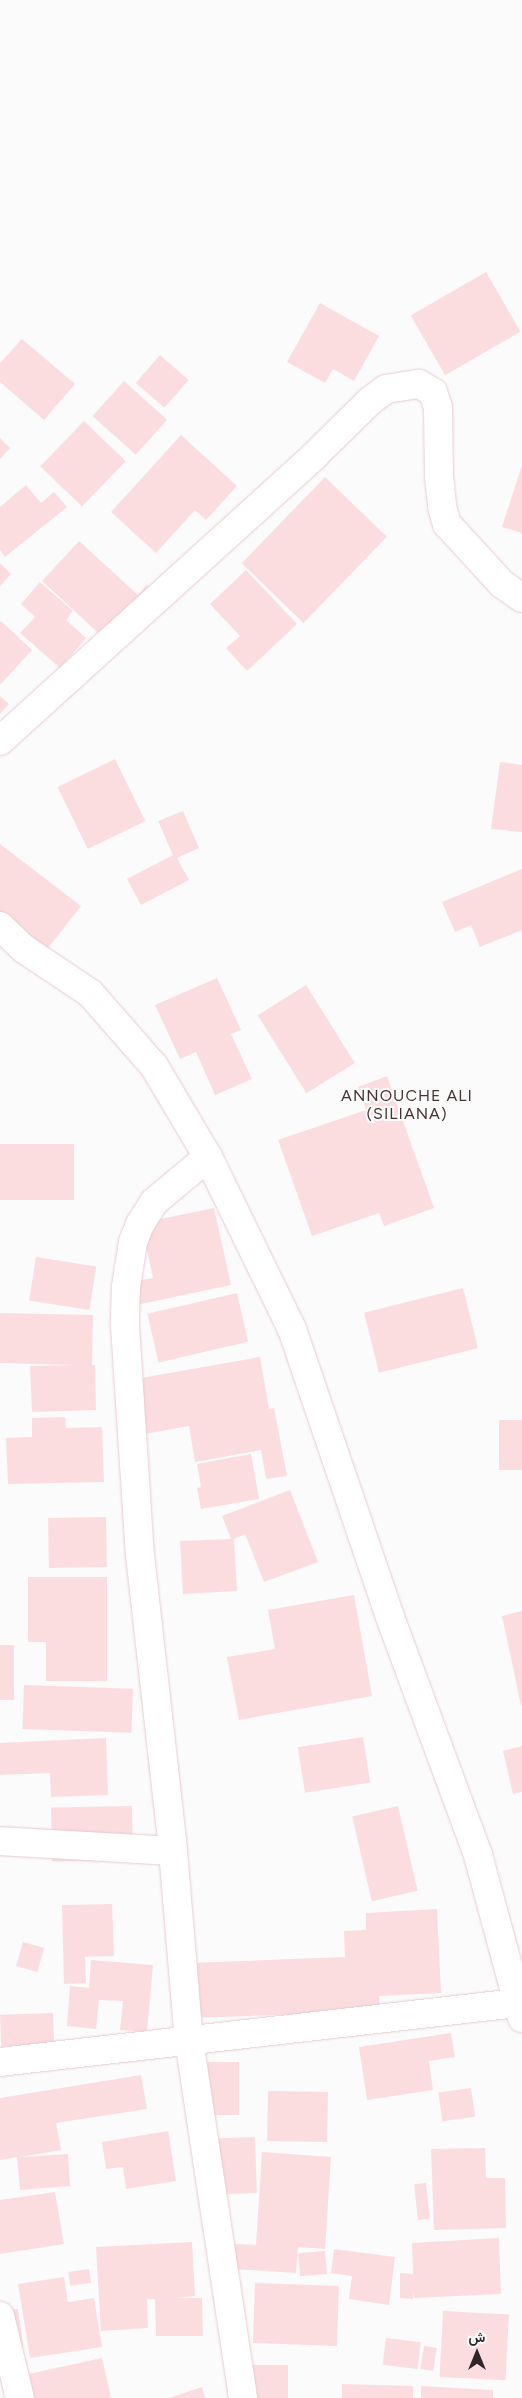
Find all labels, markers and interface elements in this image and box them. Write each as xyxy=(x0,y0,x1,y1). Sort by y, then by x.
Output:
district label: ANNOUCHE ALI (SILIANA) xyxy=(340,1086,474,1124)
north arrow xyxy=(452,2328,502,2378)
text: ش xyxy=(469,2329,485,2346)

